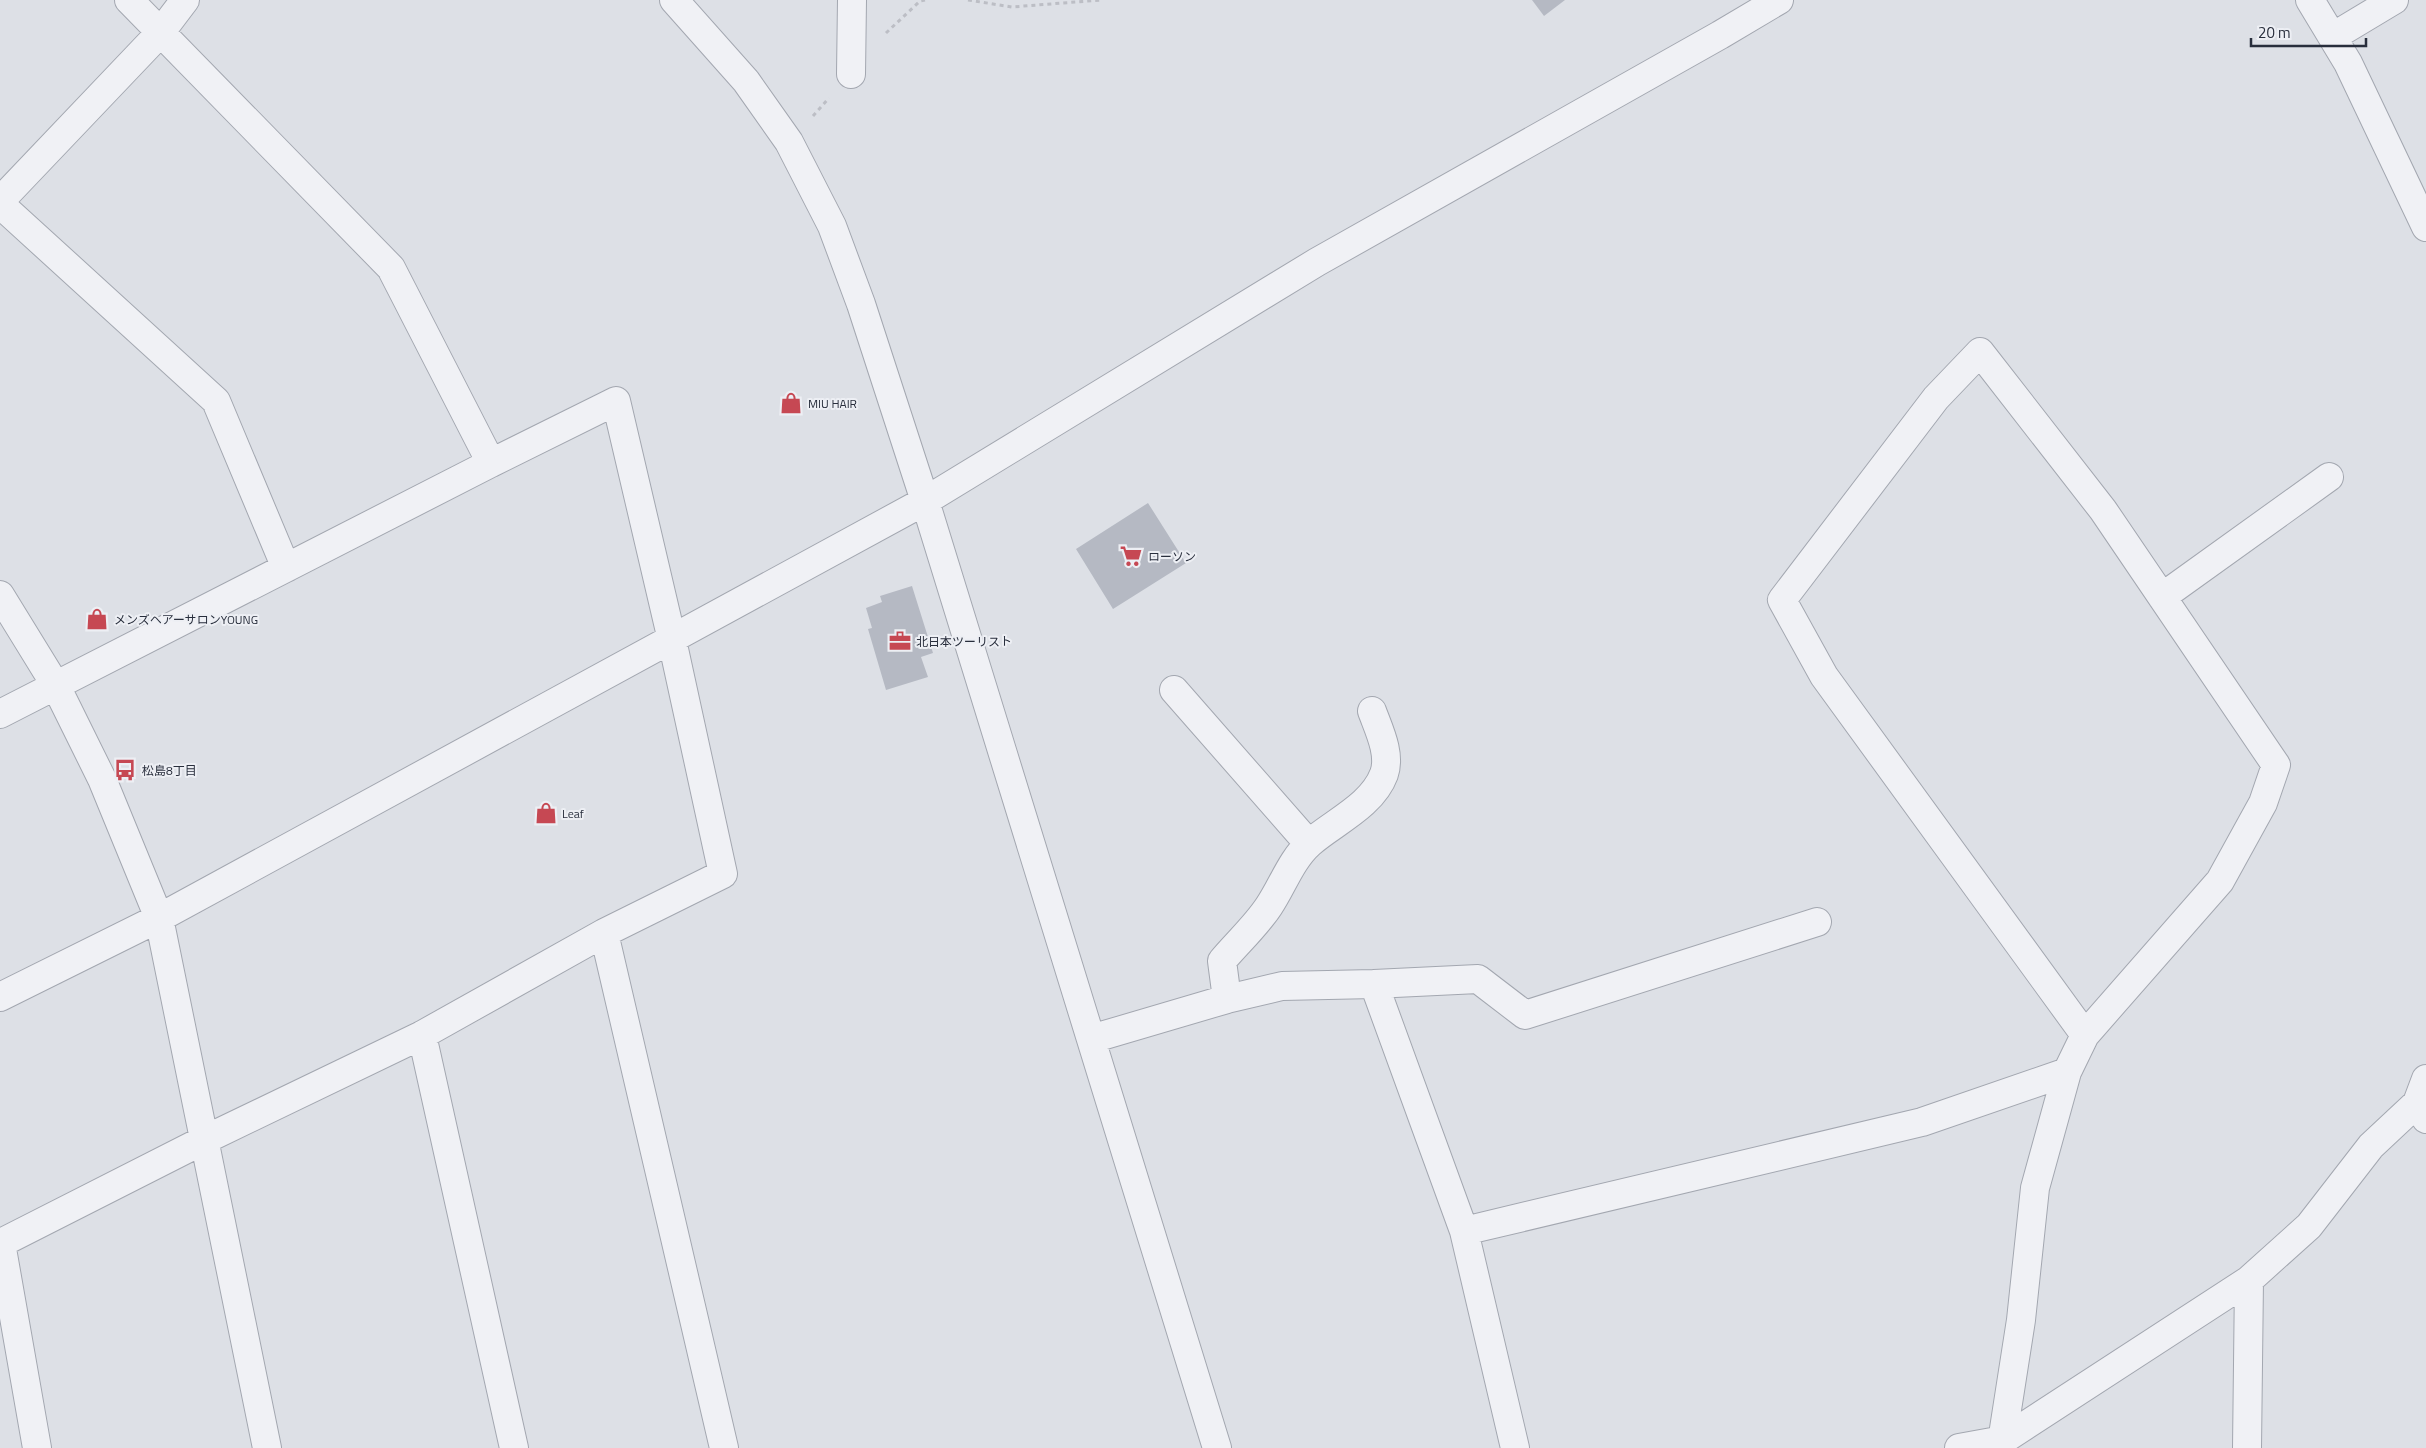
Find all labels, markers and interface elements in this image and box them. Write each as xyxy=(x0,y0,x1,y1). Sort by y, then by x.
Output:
scale bar xyxy=(2251,15,2366,47)
text: 20 m xyxy=(2258,21,2291,44)
shop icon: MIU HAIR xyxy=(778,390,804,416)
place label: MIU HAIR xyxy=(808,394,857,413)
supermarket icon: ローソン xyxy=(1118,543,1144,569)
place label: ローソン xyxy=(1148,547,1196,566)
shop icon: メンズヘアーサロンYOUNG xyxy=(84,606,110,632)
place label: メンズヘアーサロンYOUNG xyxy=(114,610,258,629)
office icon: 北日本ツーリスト xyxy=(887,628,913,654)
place label: 北日本ツーリスト xyxy=(916,632,1012,651)
bus stop icon: 松島8丁目 xyxy=(112,757,138,783)
place label: 松島8丁目 xyxy=(142,761,197,780)
shop icon: Leaf xyxy=(533,800,559,826)
place label: Leaf xyxy=(562,804,584,823)

